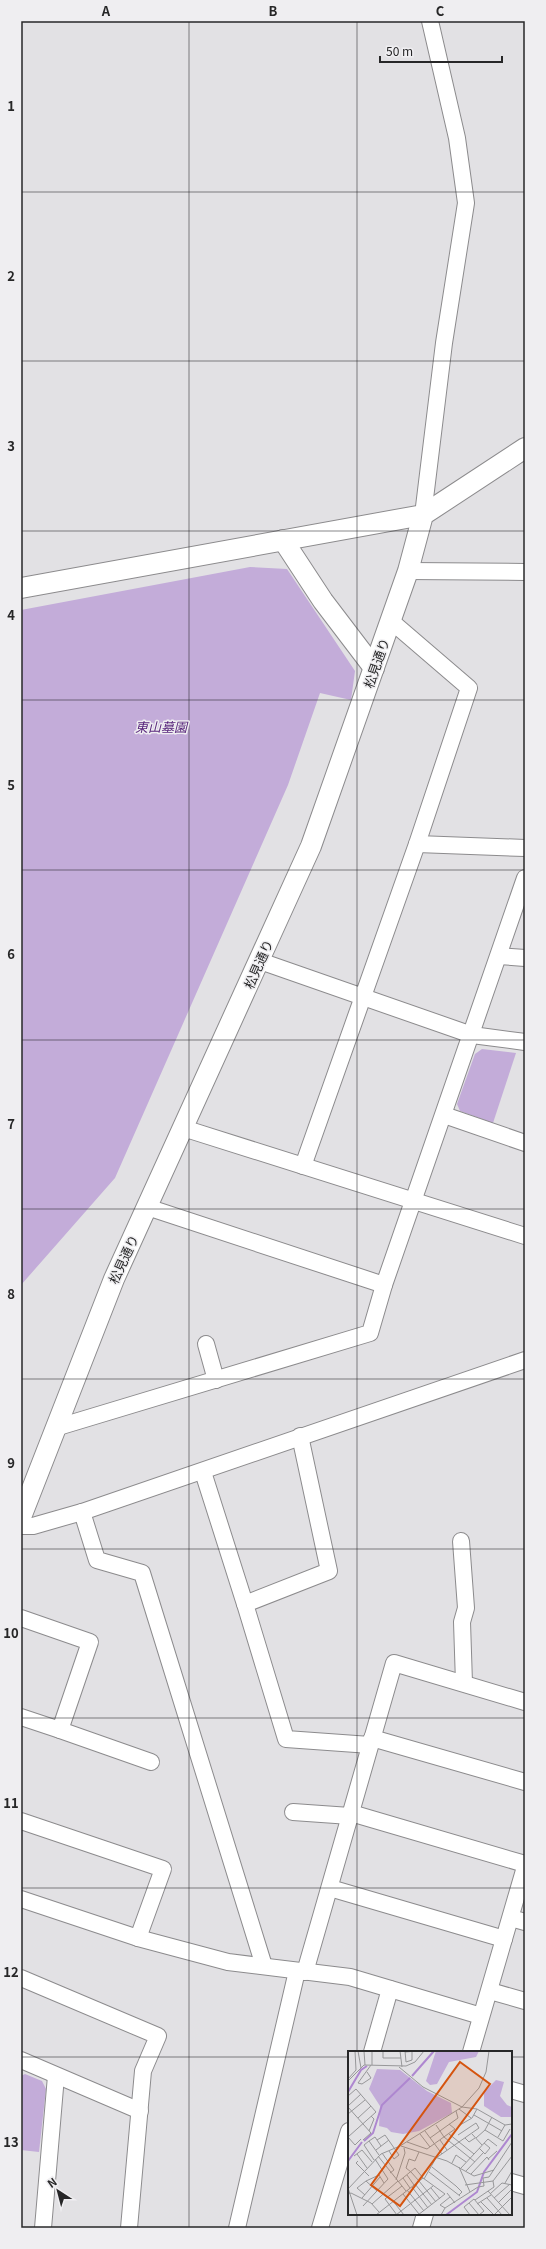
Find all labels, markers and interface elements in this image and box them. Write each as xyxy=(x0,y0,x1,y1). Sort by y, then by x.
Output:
text: A xyxy=(101,1,111,20)
text: B xyxy=(269,1,278,20)
text: C xyxy=(436,1,445,20)
scale bar xyxy=(380,38,502,64)
text: 50 m xyxy=(386,42,413,59)
text: 1 xyxy=(7,96,15,115)
text: 2 xyxy=(7,266,15,285)
text: 3 xyxy=(7,436,15,455)
text: 4 xyxy=(7,605,15,624)
street label: 松見通り xyxy=(359,635,393,691)
park label: 東山墓園 xyxy=(135,717,189,736)
text: 5 xyxy=(7,775,15,794)
street label: 松見通り xyxy=(239,936,277,992)
text: 6 xyxy=(7,944,15,963)
text: 7 xyxy=(7,1114,15,1133)
street label: 松見通り xyxy=(103,1231,143,1287)
text: 8 xyxy=(7,1284,15,1303)
text: 9 xyxy=(7,1453,15,1472)
text: 10 xyxy=(3,1623,19,1642)
text: 11 xyxy=(3,1793,19,1812)
text: 12 xyxy=(3,1962,19,1981)
inset map xyxy=(348,2051,512,2215)
text: 13 xyxy=(3,2132,19,2151)
north arrow xyxy=(38,2171,78,2211)
text: N xyxy=(43,2173,60,2191)

